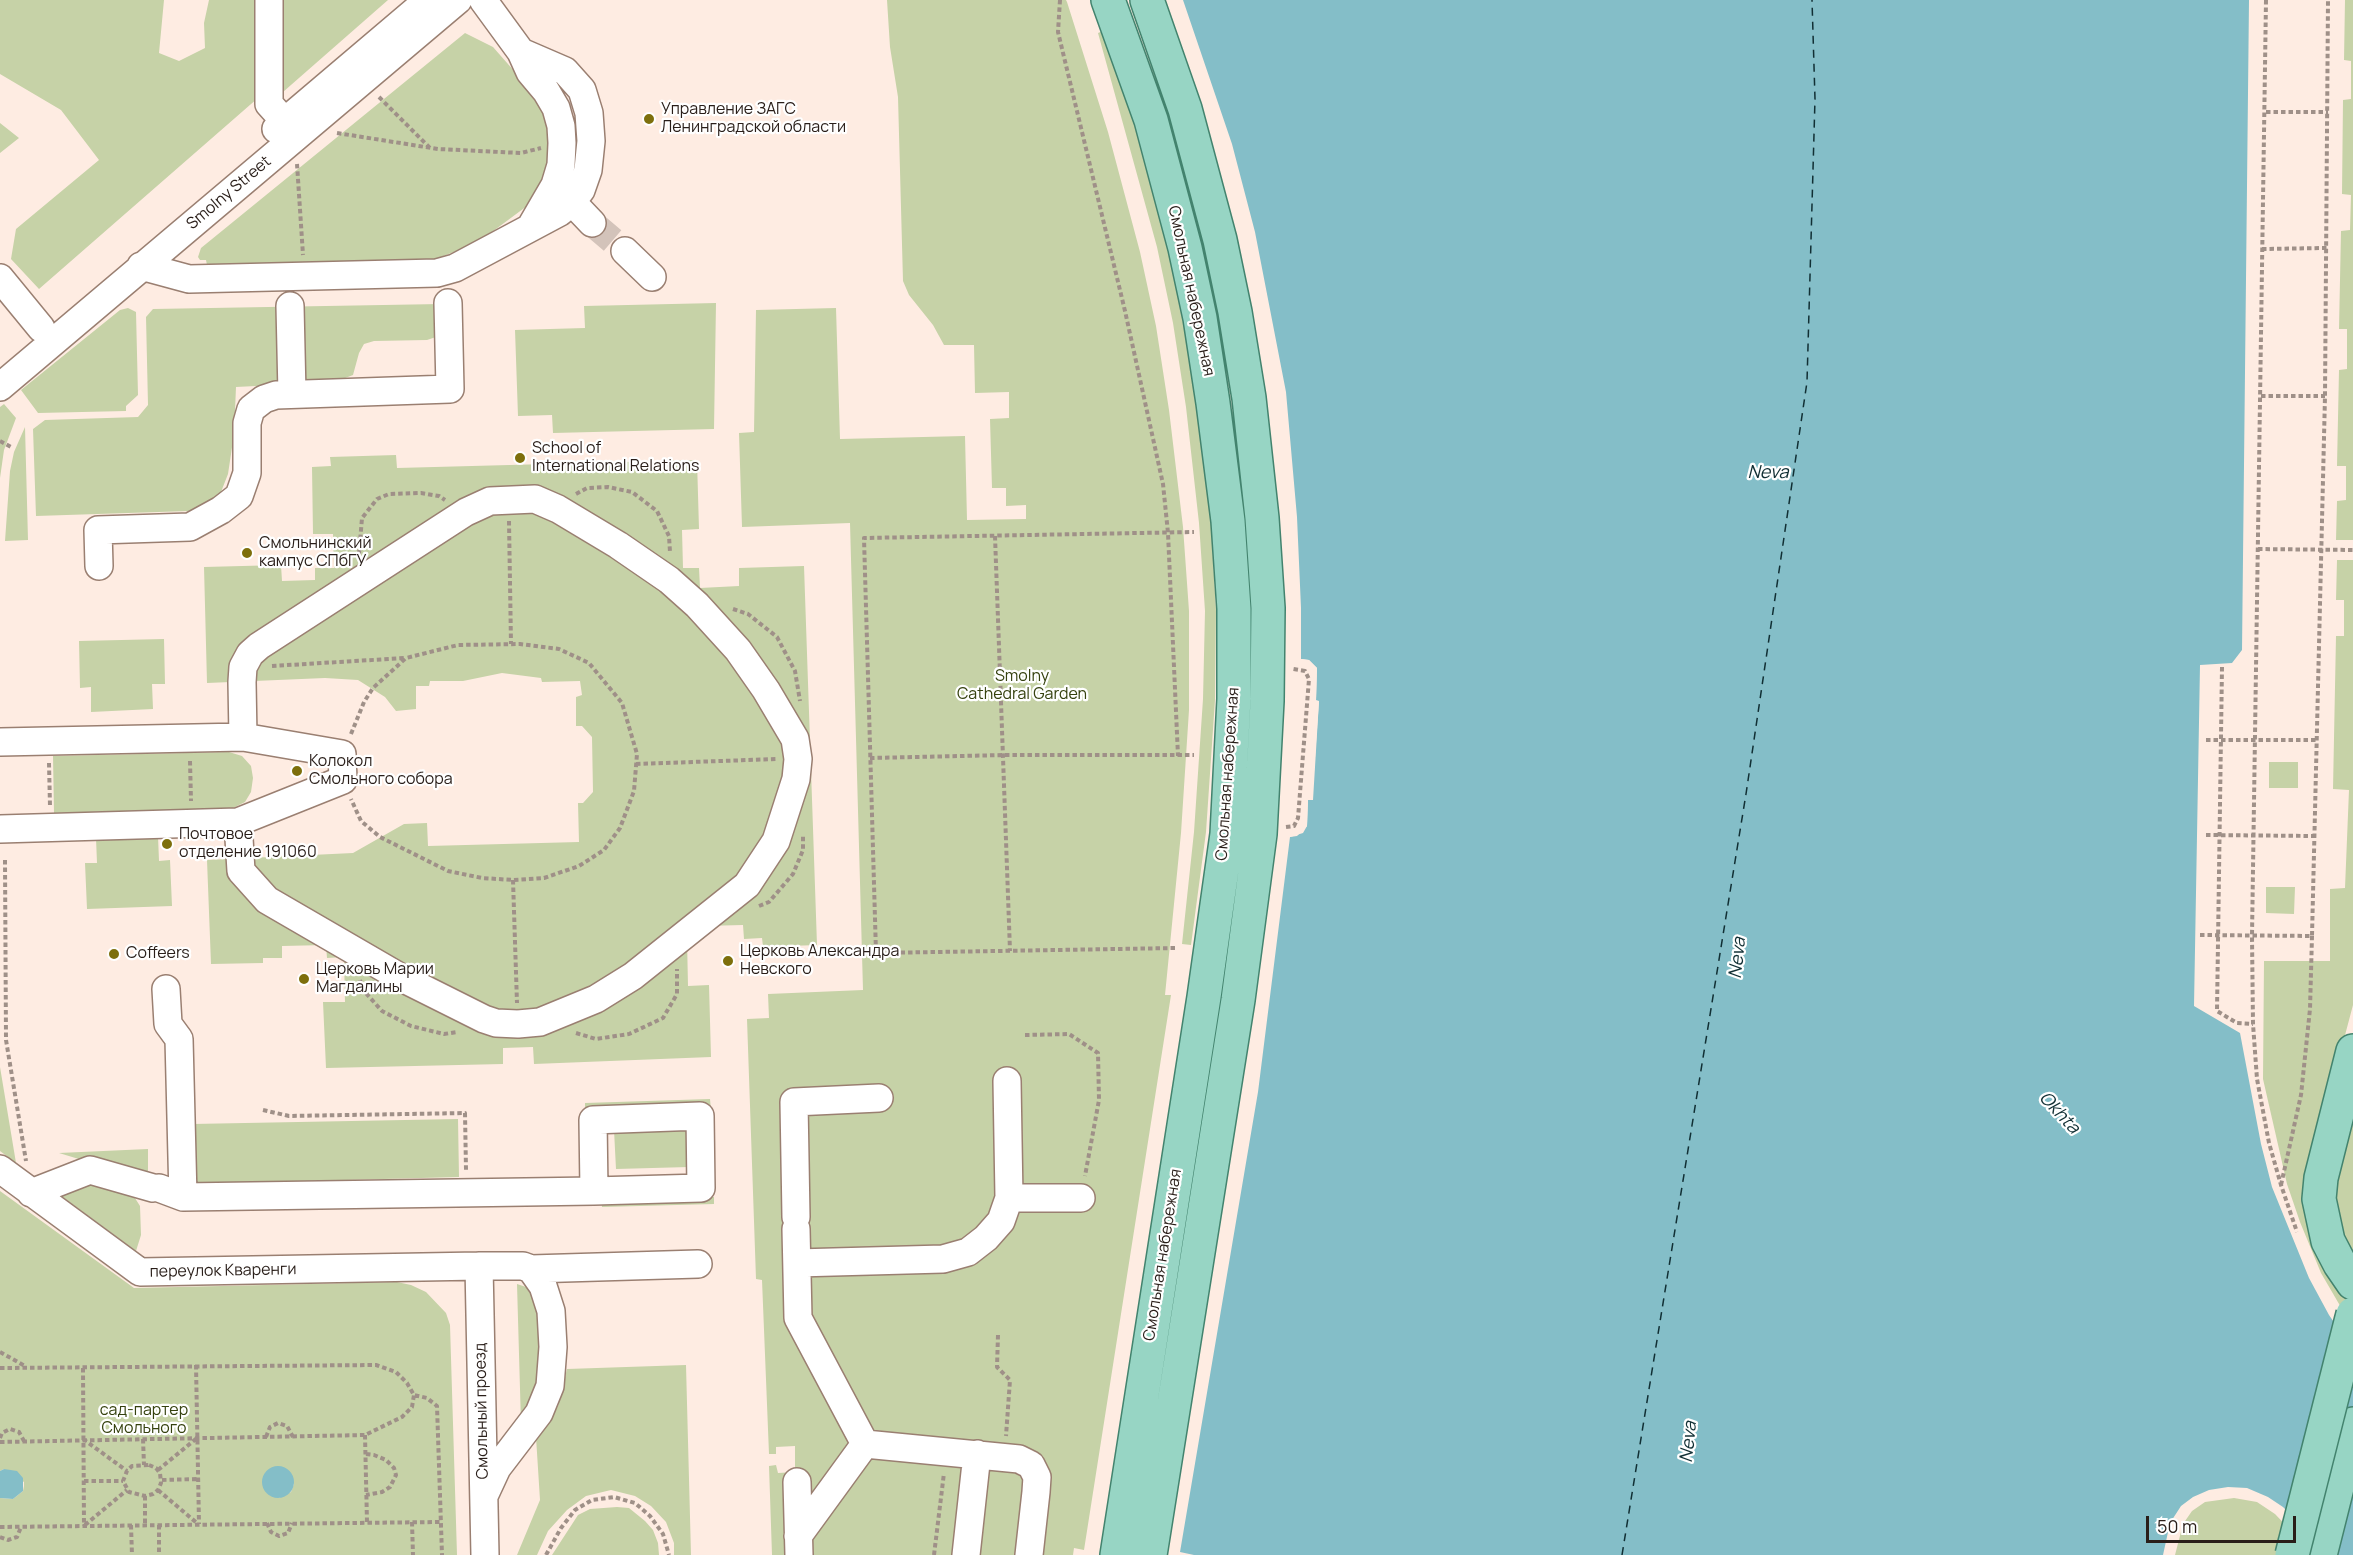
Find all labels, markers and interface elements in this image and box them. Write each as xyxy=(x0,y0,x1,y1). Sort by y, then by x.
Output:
place label: Управление ЗАГС Ленинградской области xyxy=(661,100,846,138)
marker: Управление ЗАГС Ленинградской области xyxy=(642,112,656,126)
street label: Smolny Street xyxy=(183,152,275,234)
street label: Смольная набережная xyxy=(1164,204,1218,378)
place label: School of International Relations xyxy=(532,439,699,477)
marker: School of International Relations xyxy=(513,451,527,465)
water label: Neva xyxy=(1747,462,1789,484)
place label: Смольнинский кампус СПбГУ xyxy=(259,534,372,572)
marker: Смольнинский кампус СПбГУ xyxy=(240,546,254,560)
park label: Smolny Cathedral Garden xyxy=(957,667,1087,705)
street label: Смольная набережная xyxy=(1212,687,1244,861)
place label: Колокол Смольного собора xyxy=(309,752,453,790)
marker: Колокол Смольного собора xyxy=(290,764,304,778)
place label: Почтовое отделение 191060 xyxy=(179,825,317,863)
marker: Почтовое отделение 191060 xyxy=(160,837,174,851)
water label: Neva xyxy=(1725,936,1751,980)
place label: Церковь Александра Невского xyxy=(740,942,899,980)
place label: Coffeers xyxy=(126,944,190,964)
marker: Coffeers xyxy=(107,947,121,961)
marker: Церковь Александра Невского xyxy=(721,954,735,968)
place label: Церковь Марии Магдалины xyxy=(316,960,434,998)
marker: Церковь Марии Магдалины xyxy=(297,972,311,986)
water label: Okhta xyxy=(2034,1087,2084,1139)
street label: Смольная набережная xyxy=(1140,1168,1186,1342)
street label: переулок Кваренги xyxy=(149,1260,297,1282)
street label: Смольный проезд xyxy=(471,1342,493,1480)
park label: сад-партер Смольного xyxy=(100,1401,188,1439)
water label: Neva xyxy=(1676,1420,1702,1464)
scale bar xyxy=(2149,1504,2299,1542)
text: 50 m xyxy=(2157,1514,2197,1538)

